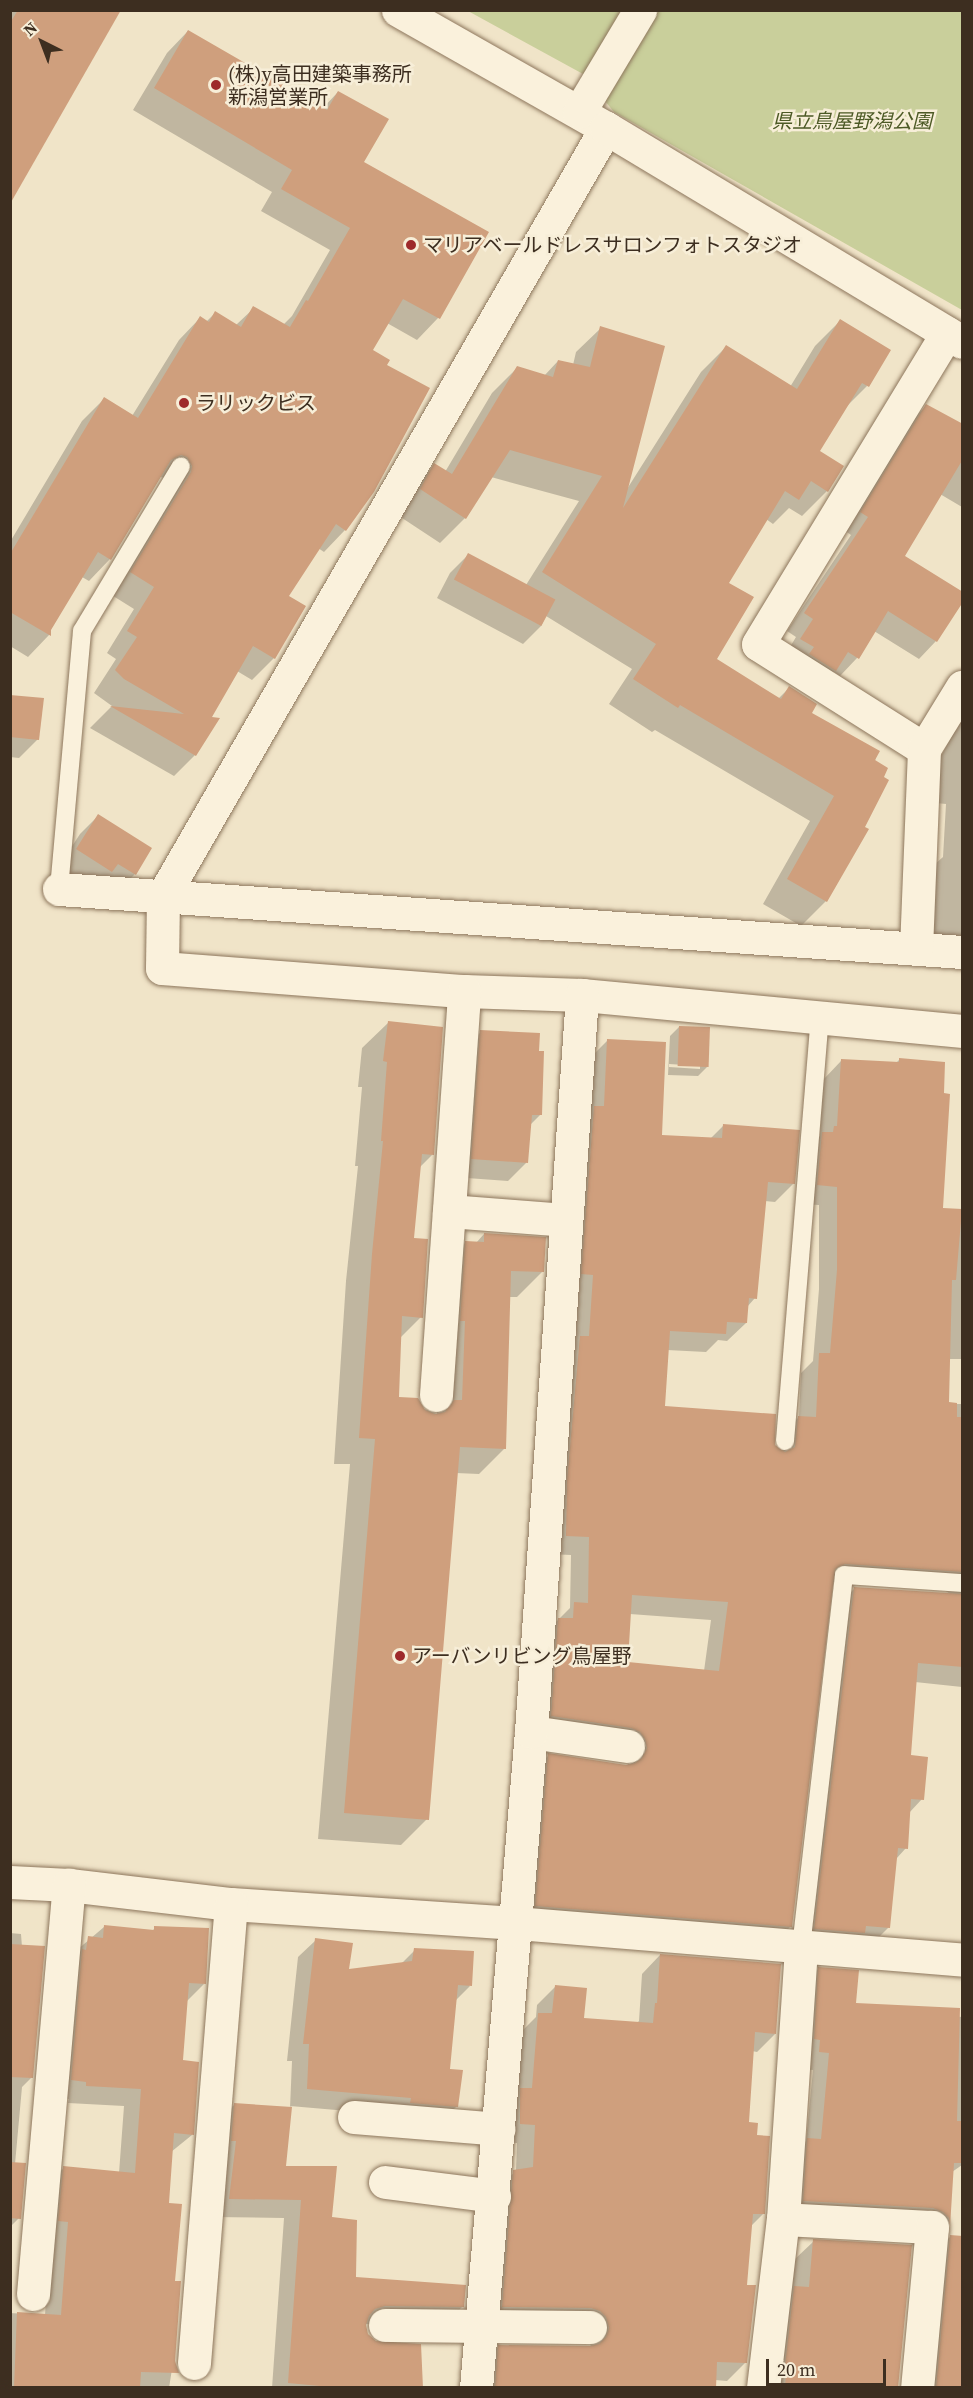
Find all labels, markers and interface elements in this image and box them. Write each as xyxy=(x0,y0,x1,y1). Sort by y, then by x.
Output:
north arrow xyxy=(12,12,72,72)
text: N xyxy=(18,17,42,41)
place label: (株)y高田建築事務所 新潟営業所 xyxy=(228,62,412,109)
marker: (株)y高田建築事務所 新潟営業所 xyxy=(209,78,223,92)
park label: 県立鳥屋野潟公園 xyxy=(772,109,932,133)
place label: マリアベールドレスサロンフォトスタジオ xyxy=(423,233,803,257)
marker: マリアベールドレスサロンフォトスタジオ xyxy=(404,238,418,252)
place label: ラリックビス xyxy=(196,391,316,415)
marker: ラリックビス xyxy=(177,396,191,410)
place label: アーバンリビング鳥屋野 xyxy=(412,1644,631,1668)
marker: アーバンリビング鳥屋野 xyxy=(393,1649,407,1663)
scale bar xyxy=(769,2347,889,2385)
text: 20 m xyxy=(777,2357,815,2382)

